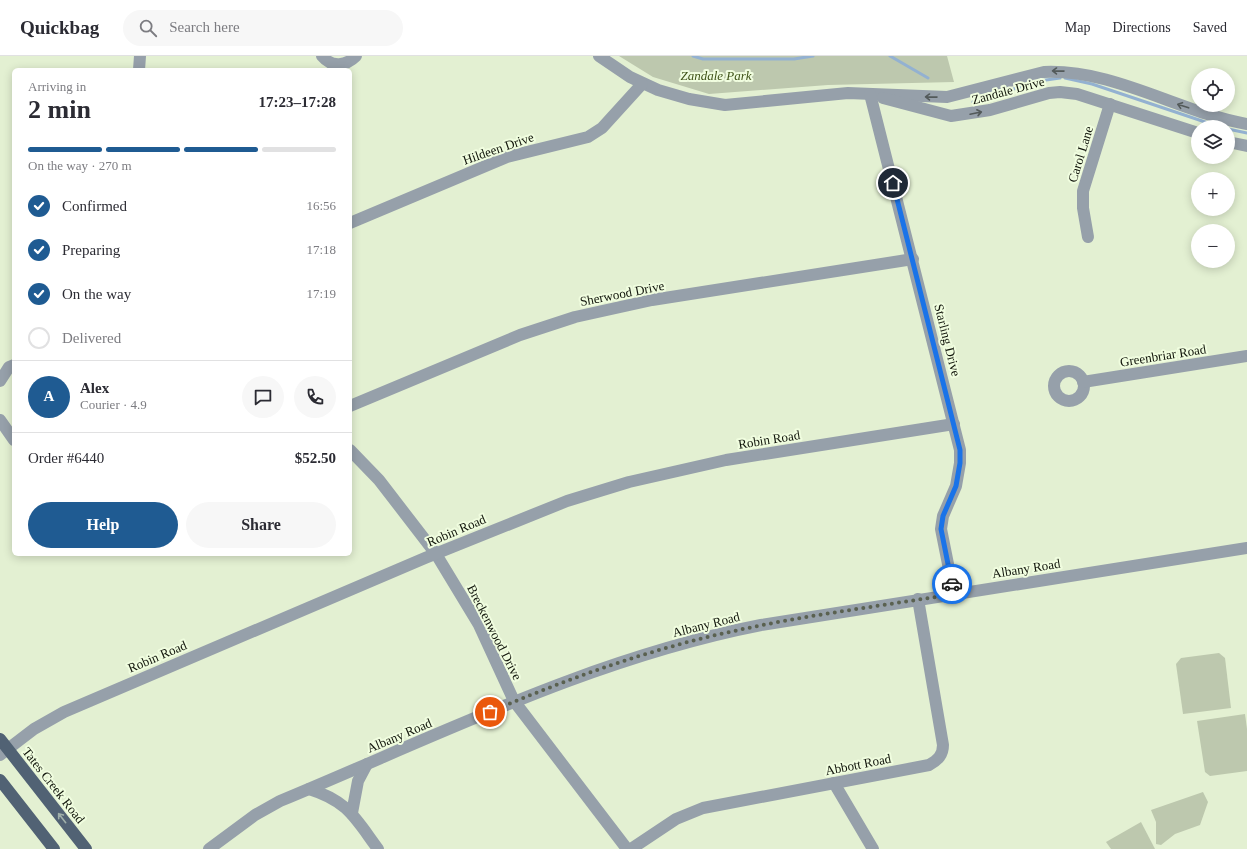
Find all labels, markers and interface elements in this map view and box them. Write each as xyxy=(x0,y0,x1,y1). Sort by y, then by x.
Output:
search box xyxy=(123,10,403,46)
text: Quickbag xyxy=(20,17,99,38)
icon: search xyxy=(137,17,159,39)
text: Search here xyxy=(169,19,240,35)
text: Map xyxy=(1065,20,1090,35)
text: Directions xyxy=(1112,20,1171,35)
text: Saved xyxy=(1193,20,1227,35)
park label: Zandale Park xyxy=(680,68,752,83)
one-way arrow xyxy=(1052,68,1065,75)
map controls xyxy=(1191,68,1235,268)
button: locate xyxy=(1191,68,1235,112)
street label: Zandale Drive xyxy=(970,74,1046,107)
text: Arriving in xyxy=(28,79,86,94)
one-way arrow xyxy=(925,93,938,101)
text: 17:23–17:28 xyxy=(259,94,336,110)
text: 2 min xyxy=(28,95,91,124)
one-way arrow xyxy=(1176,102,1189,109)
one-way arrow xyxy=(969,109,982,117)
button: layers xyxy=(1191,120,1235,164)
street label: Carol Lane xyxy=(1065,124,1096,184)
street label: Hildeen Drive xyxy=(461,129,536,168)
text: On the way · 270 m xyxy=(28,158,132,173)
pin xyxy=(876,166,910,200)
icon: home xyxy=(882,172,904,194)
button: + xyxy=(1191,172,1235,216)
icon: check xyxy=(28,195,50,217)
text: Confirmed xyxy=(62,198,127,214)
text: 16:56 xyxy=(306,198,336,213)
button: − xyxy=(1191,224,1235,268)
icon: check xyxy=(28,239,50,261)
text: Preparing xyxy=(62,242,120,258)
text: 17:18 xyxy=(306,242,336,257)
street label: Sherwood Drive xyxy=(579,278,666,309)
icon: check xyxy=(28,283,50,305)
text: On the way xyxy=(62,286,131,302)
text: 17:19 xyxy=(306,286,336,301)
street label: Starling Drive xyxy=(931,302,964,378)
text: Delivered xyxy=(62,330,121,346)
street label: Greenbriar Road xyxy=(1119,341,1208,370)
button: chat xyxy=(242,376,284,418)
button: phone xyxy=(294,376,336,418)
text: Alex xyxy=(80,380,109,396)
text: A xyxy=(44,388,54,404)
text: Courier · 4.9 xyxy=(80,397,147,412)
street label: Robin Road xyxy=(737,427,802,452)
text: Order #6440 xyxy=(28,450,104,466)
text: $52.50 xyxy=(295,450,336,466)
button: Help xyxy=(28,502,178,548)
button: Share xyxy=(186,502,336,548)
street label: Robin Road xyxy=(425,511,488,550)
street label: Albany Road xyxy=(991,556,1062,581)
courier xyxy=(932,564,972,604)
icon: car xyxy=(941,573,963,595)
street label: Breckenwood Drive xyxy=(464,582,525,683)
street label: Albany Road xyxy=(671,609,742,640)
street label: Robin Road xyxy=(126,637,189,676)
pin xyxy=(473,695,507,729)
icon: bag xyxy=(479,701,501,723)
street label: Albany Road xyxy=(365,715,434,756)
street label: Tates Creek Road xyxy=(19,744,88,827)
street label: Abbott Road xyxy=(824,751,893,778)
one-way arrow xyxy=(58,813,66,824)

